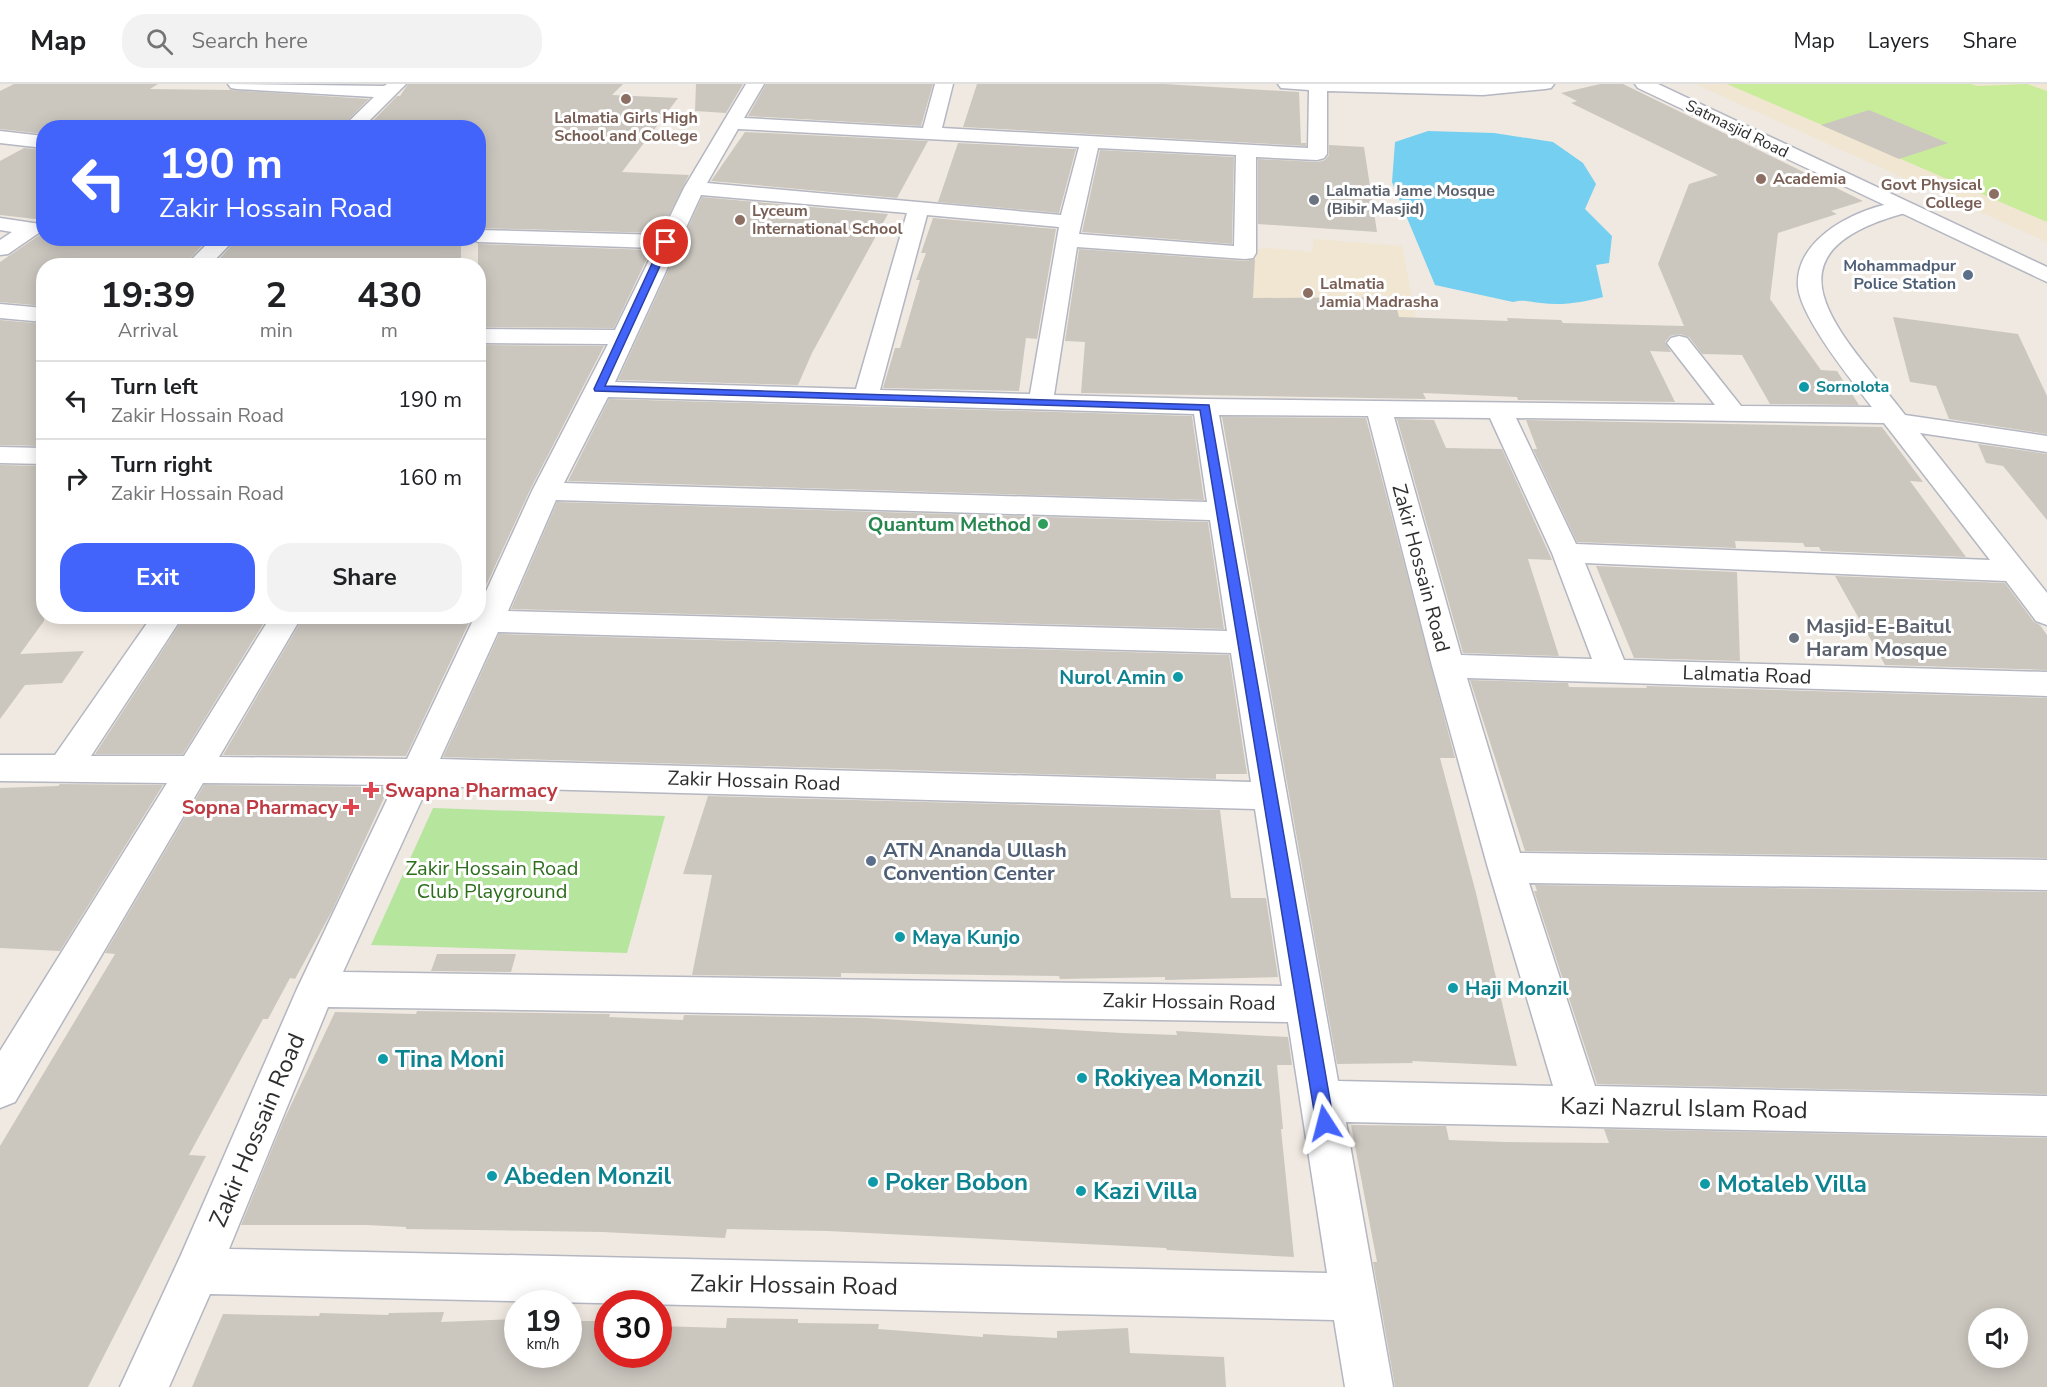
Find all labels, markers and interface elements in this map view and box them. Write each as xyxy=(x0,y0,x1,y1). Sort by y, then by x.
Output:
search box xyxy=(122,14,542,68)
text: Map xyxy=(30,22,86,60)
icon: search xyxy=(143,25,176,58)
text: Search here xyxy=(191,26,308,56)
text: Map xyxy=(1793,27,1835,55)
text: Layers xyxy=(1868,27,1929,55)
text: Share xyxy=(1962,27,2017,55)
marker: Lalmatia Girls High School and College xyxy=(619,92,633,106)
street label: Satmasjid Road xyxy=(1682,95,1792,163)
place label: Lalmatia Girls High School and College xyxy=(554,107,698,147)
text: 190 m xyxy=(159,136,283,193)
icon: left xyxy=(60,144,138,222)
place label: Academia xyxy=(1773,168,1846,190)
marker: Academia xyxy=(1754,172,1768,186)
place label: Govt Physical College xyxy=(1881,174,1982,214)
place label: Lalmatia Jame Mosque (Bibir Masjid) xyxy=(1326,180,1495,220)
marker: Govt Physical College xyxy=(1987,187,2001,201)
text: Zakir Hossain Road xyxy=(159,190,393,227)
marker: Lalmatia Jame Mosque (Bibir Masjid) xyxy=(1307,193,1321,207)
place label: Lyceum International School xyxy=(752,200,903,240)
marker: Lyceum International School xyxy=(733,213,747,227)
pin xyxy=(640,216,691,267)
icon: arrive xyxy=(649,225,682,258)
place label: Mohammadpur Police Station xyxy=(1843,255,1957,295)
marker: Mohammadpur Police Station xyxy=(1961,268,1975,282)
text: 19:39 xyxy=(100,271,196,320)
text: 2 xyxy=(265,271,287,320)
text: 430 xyxy=(357,271,422,320)
place label: Lalmatia Jamia Madrasha xyxy=(1319,273,1439,313)
marker: Lalmatia Jamia Madrasha xyxy=(1301,286,1315,300)
text: Arrival xyxy=(118,317,178,344)
text: min xyxy=(260,317,293,344)
text: m xyxy=(381,317,398,344)
text: Turn left xyxy=(111,372,198,402)
place label: Sornolota xyxy=(1816,376,1889,398)
marker: Sornolota xyxy=(1797,380,1811,394)
icon: left xyxy=(60,384,93,417)
text: 190 m xyxy=(398,385,462,415)
text: Zakir Hossain Road xyxy=(111,402,284,429)
text: Turn right xyxy=(111,450,212,480)
icon: right xyxy=(60,462,93,495)
text: 160 m xyxy=(398,463,462,493)
text: Zakir Hossain Road xyxy=(111,480,284,507)
street label: Zakir Hossain Road xyxy=(1386,481,1456,655)
place label: Quantum Method xyxy=(868,511,1031,538)
marker: Quantum Method xyxy=(1036,517,1050,531)
button: Exit xyxy=(60,543,255,612)
button: Share xyxy=(267,543,462,612)
place label: Masjid-E-Baitul Haram Mosque xyxy=(1806,613,1952,663)
marker: Masjid-E-Baitul Haram Mosque xyxy=(1787,631,1801,645)
street label: Lalmatia Road xyxy=(1682,659,1812,691)
place label: Nurol Amin xyxy=(1059,664,1166,691)
marker: Nurol Amin xyxy=(1171,670,1185,684)
street label: Zakir Hossain Road xyxy=(667,764,841,798)
place label: Swapna Pharmacy xyxy=(385,777,558,804)
marker: Swapna Pharmacy xyxy=(362,781,380,799)
place label: Sopna Pharmacy xyxy=(182,794,338,821)
marker: Sopna Pharmacy xyxy=(342,798,360,816)
place label: ATN Ananda Ullash Convention Center xyxy=(883,837,1067,887)
marker: ATN Ananda Ullash Convention Center xyxy=(864,854,878,868)
park label: Zakir Hossain Road Club Playground xyxy=(406,855,578,905)
place label: Maya Kunjo xyxy=(912,924,1020,951)
marker: Maya Kunjo xyxy=(893,930,907,944)
place label: Haji Monzil xyxy=(1465,975,1569,1002)
marker: Haji Monzil xyxy=(1446,981,1460,995)
street label: Zakir Hossain Road xyxy=(1102,987,1276,1017)
street label: Zakir Hossain Road xyxy=(202,1028,312,1232)
place label: Tina Moni xyxy=(395,1043,505,1075)
marker: Tina Moni xyxy=(376,1052,390,1066)
place label: Rokiyea Monzil xyxy=(1094,1062,1262,1094)
marker: Rokiyea Monzil xyxy=(1075,1071,1089,1085)
street label: Kazi Nazrul Islam Road xyxy=(1560,1090,1808,1126)
position arrow xyxy=(1293,1091,1357,1155)
place label: Abeden Monzil xyxy=(504,1160,671,1192)
place label: Poker Bobon xyxy=(885,1166,1028,1198)
place label: Motaleb Villa xyxy=(1717,1168,1867,1200)
marker: Abeden Monzil xyxy=(485,1169,499,1183)
marker: Poker Bobon xyxy=(866,1175,880,1189)
place label: Kazi Villa xyxy=(1093,1175,1198,1207)
marker: Motaleb Villa xyxy=(1698,1177,1712,1191)
marker: Kazi Villa xyxy=(1074,1184,1088,1198)
street label: Zakir Hossain Road xyxy=(690,1267,898,1303)
speed limit sign: 30 xyxy=(594,1290,672,1368)
text: 19 xyxy=(525,1301,561,1342)
map controls xyxy=(1968,1308,2028,1368)
button: sound xyxy=(1968,1308,2028,1368)
text: km/h xyxy=(526,1334,560,1354)

